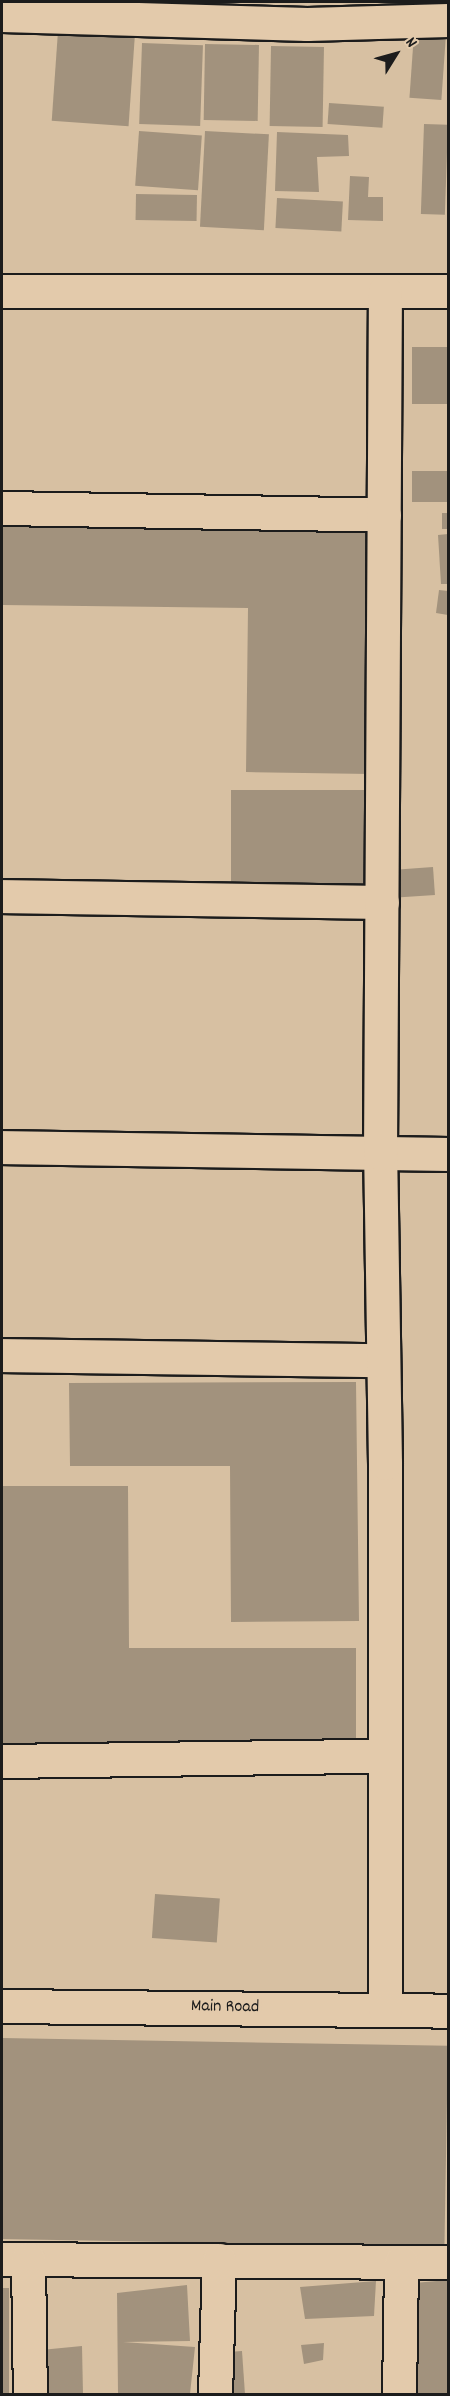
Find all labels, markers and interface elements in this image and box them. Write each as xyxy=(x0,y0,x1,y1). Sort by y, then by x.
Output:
north arrow xyxy=(366,24,426,84)
text: N xyxy=(399,33,422,53)
street label: Main Road xyxy=(191,1997,259,2019)

